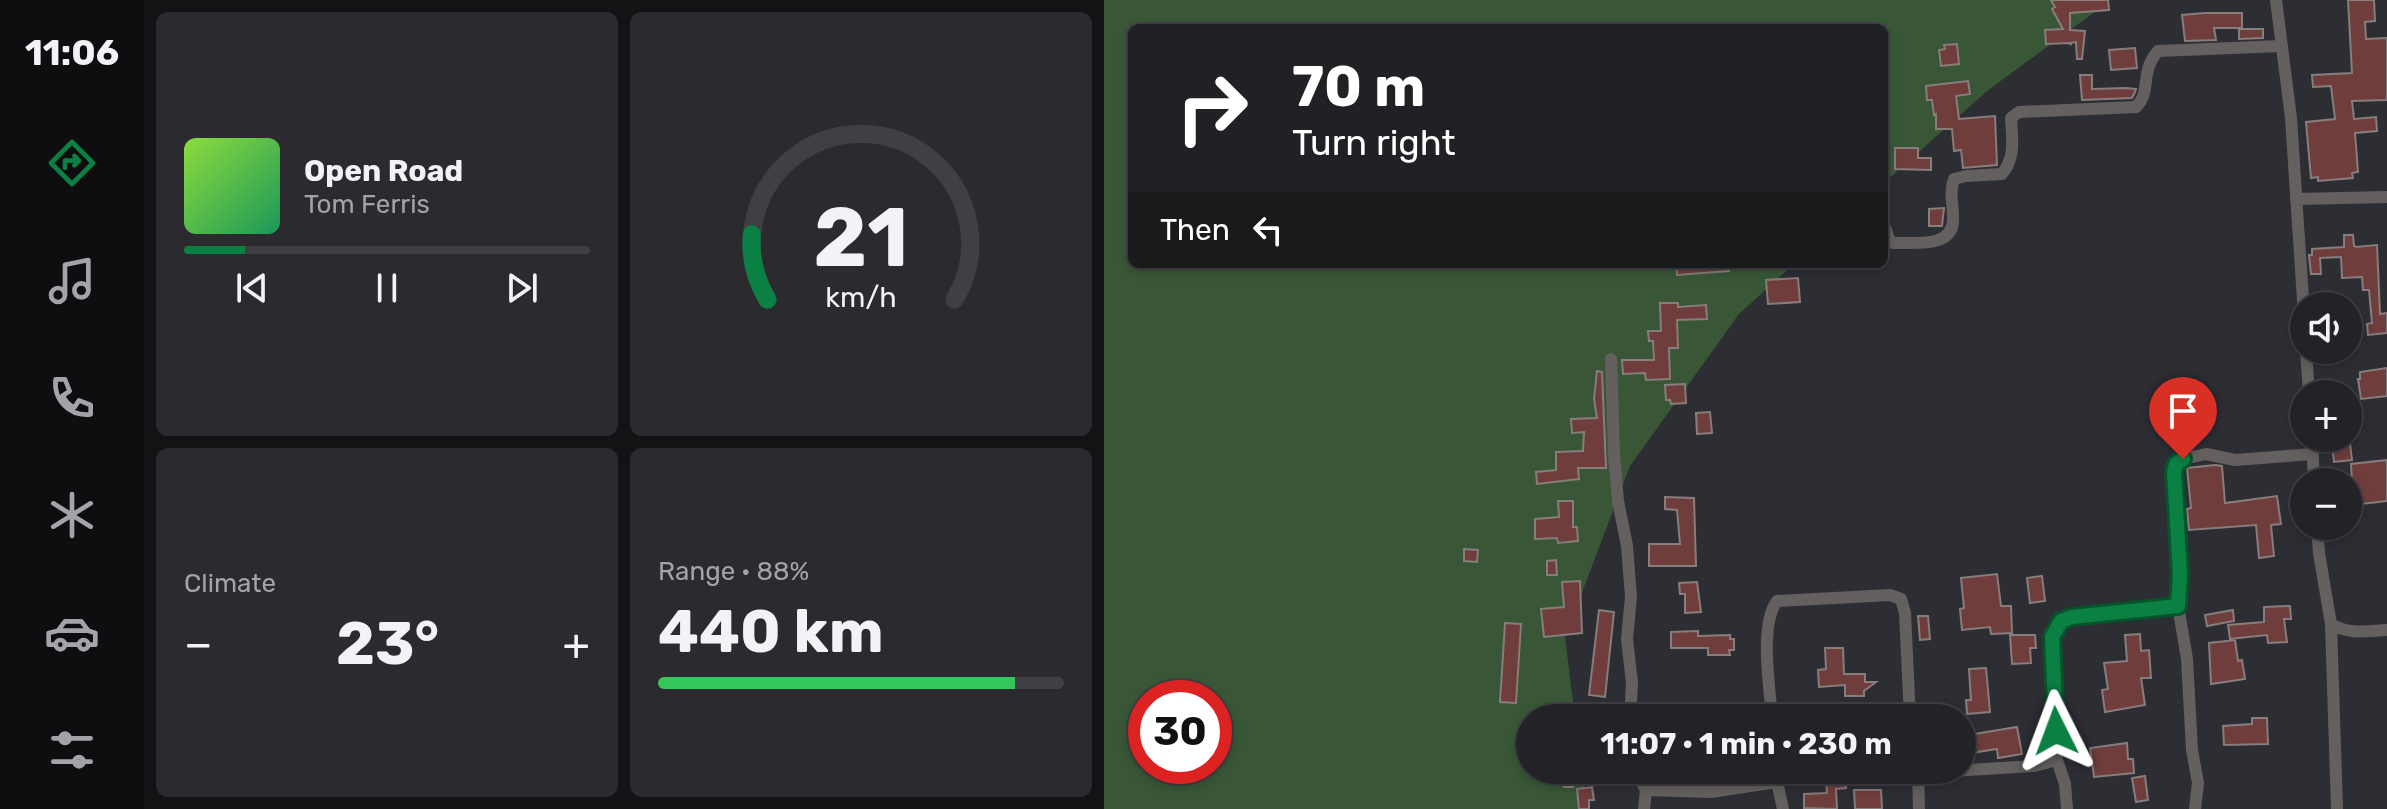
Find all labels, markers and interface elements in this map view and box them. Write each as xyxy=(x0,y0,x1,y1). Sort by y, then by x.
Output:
text: 11:06 xyxy=(25,31,119,74)
text: 70 m xyxy=(1292,54,1425,120)
icon: right xyxy=(1160,56,1264,160)
text: Turn right xyxy=(1292,121,1456,164)
icon: directions xyxy=(44,135,100,191)
text: Open Road xyxy=(304,153,463,189)
text: 21 xyxy=(813,188,909,287)
text: Tom Ferris xyxy=(304,189,430,220)
icon: left xyxy=(1246,208,1290,252)
text: Then xyxy=(1160,212,1230,248)
icon: music xyxy=(44,253,100,309)
icon: previous xyxy=(230,266,274,310)
icon: pause xyxy=(365,266,409,310)
icon: next xyxy=(500,266,544,310)
text: km/h xyxy=(825,280,897,314)
map controls xyxy=(2290,292,2362,540)
button: sound xyxy=(2290,292,2362,364)
icon: phone xyxy=(44,370,100,426)
pin xyxy=(2149,377,2217,459)
button: + xyxy=(2290,380,2362,452)
icon: arrive xyxy=(2161,389,2205,433)
button: − xyxy=(2290,468,2362,540)
icon: climate xyxy=(44,487,100,543)
text: Range · 88% xyxy=(658,556,809,587)
text: Climate xyxy=(184,568,276,599)
text: 440 km xyxy=(658,596,884,667)
icon: car xyxy=(44,605,100,661)
text: 23° xyxy=(336,608,439,679)
text: − xyxy=(184,618,213,670)
text: + xyxy=(563,618,590,670)
speed limit sign: 30 xyxy=(1128,680,1232,784)
position arrow xyxy=(2014,689,2098,773)
icon: filters xyxy=(44,722,100,778)
text: 11:07 · 1 min · 230 m xyxy=(1600,726,1892,762)

